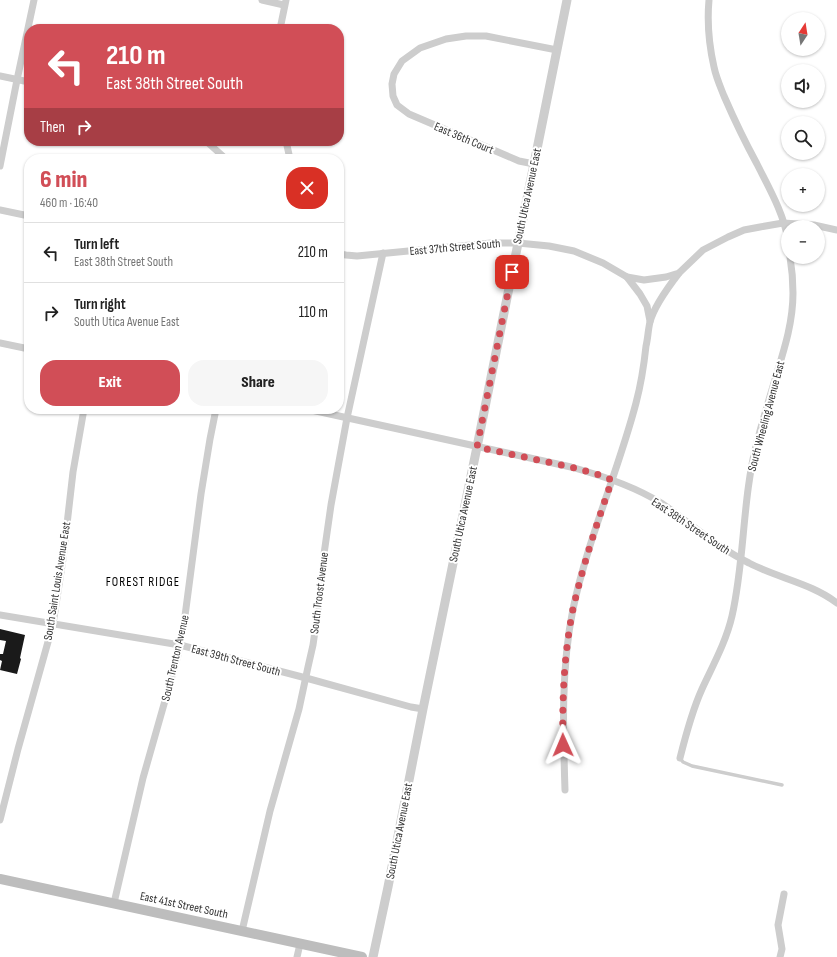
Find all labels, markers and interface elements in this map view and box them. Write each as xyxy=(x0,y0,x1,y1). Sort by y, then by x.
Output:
north arrow xyxy=(781,12,825,56)
map controls xyxy=(781,12,825,264)
text: 210 m xyxy=(106,39,166,72)
icon: left xyxy=(40,40,92,92)
button: sound xyxy=(781,64,825,108)
text: East 38th Street South xyxy=(106,73,243,94)
icon: right xyxy=(73,116,95,138)
button: search xyxy=(781,116,825,160)
text: Then xyxy=(40,118,65,137)
street label: East 36th Court xyxy=(432,119,496,158)
street label: South Utica Avenue East xyxy=(510,147,545,245)
text: 6 min xyxy=(40,165,87,194)
button: close xyxy=(286,167,328,209)
button: + xyxy=(781,168,825,212)
text: 460 m · 16:40 xyxy=(40,195,98,211)
button: − xyxy=(781,220,825,264)
text: Turn left xyxy=(74,235,119,254)
street label: East 37th Street South xyxy=(409,236,501,259)
icon: left xyxy=(40,242,62,264)
text: 210 m xyxy=(298,243,328,262)
text: East 38th Street South xyxy=(74,254,173,270)
pin xyxy=(495,255,529,289)
icon: arrive xyxy=(501,261,523,283)
text: Turn right xyxy=(74,295,126,314)
icon: right xyxy=(40,302,62,324)
text: 110 m xyxy=(299,303,328,322)
text: South Utica Avenue East xyxy=(74,314,180,330)
street label: South Wheeling Avenue East xyxy=(745,359,789,473)
button: Exit xyxy=(40,360,180,406)
button: Share xyxy=(188,360,328,406)
street label: South Utica Avenue East xyxy=(446,465,481,563)
street label: East 38th Street South xyxy=(649,495,733,558)
street label: South Saint Louis Avenue East xyxy=(41,520,74,641)
street label: South Troost Avenue xyxy=(307,551,332,635)
district label: FOREST RIDGE xyxy=(106,574,180,590)
street label: South Trenton Avenue xyxy=(158,613,193,703)
street label: East 39th Street South xyxy=(190,641,282,680)
position arrow xyxy=(542,724,584,766)
street label: South Utica Avenue East xyxy=(383,782,416,880)
street label: East 41st Street South xyxy=(139,889,229,922)

